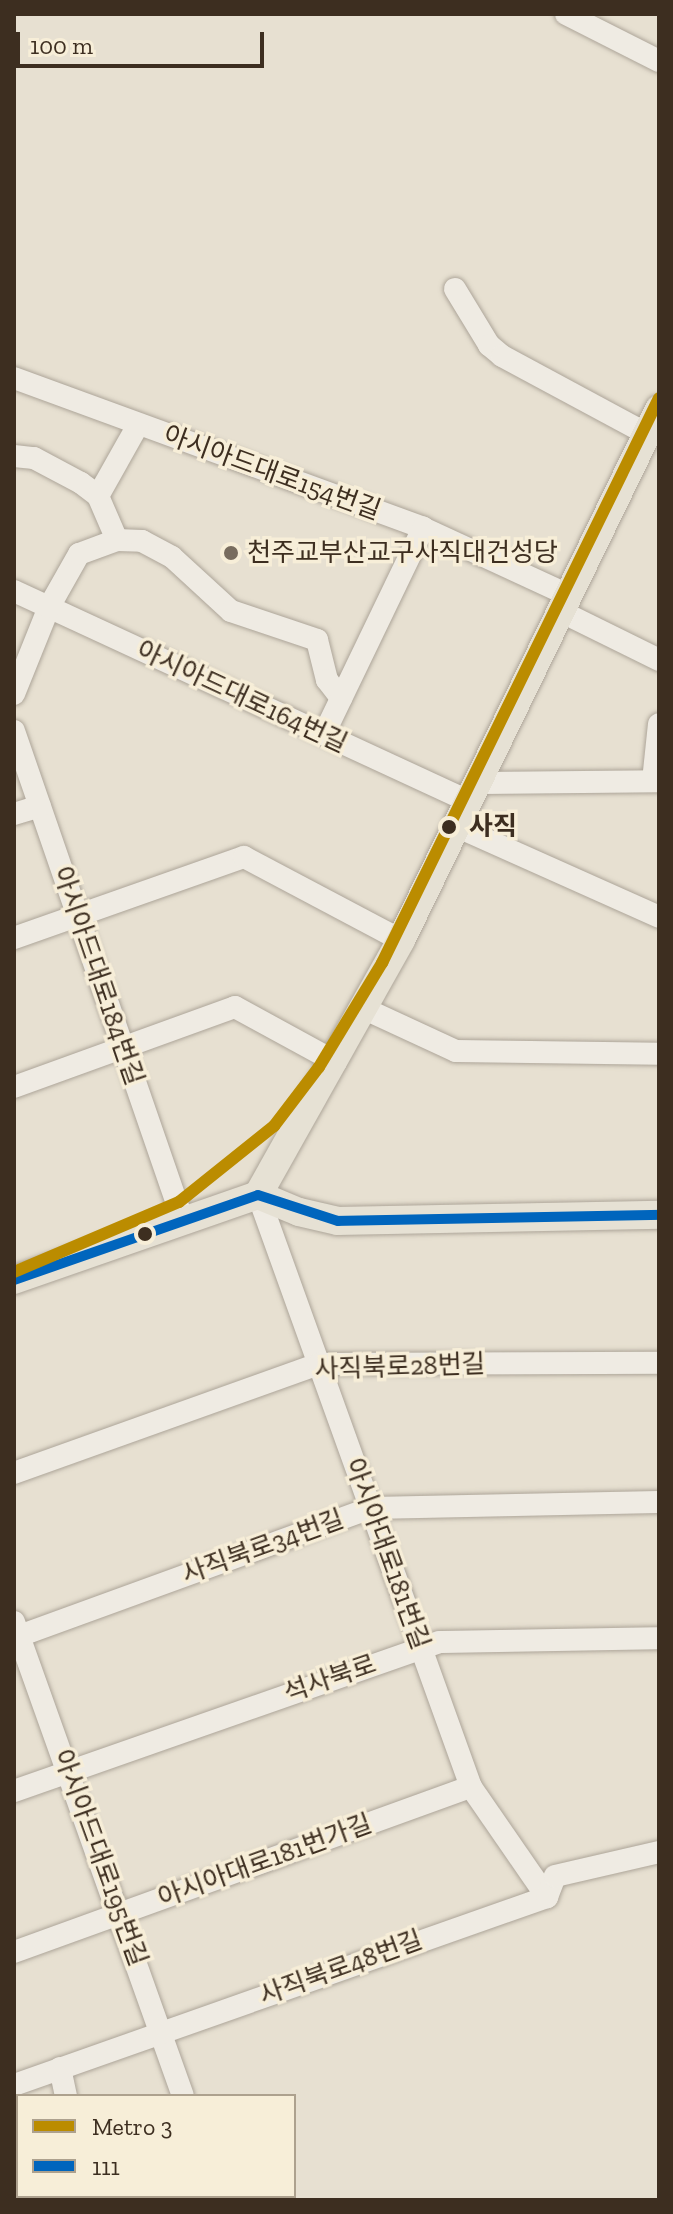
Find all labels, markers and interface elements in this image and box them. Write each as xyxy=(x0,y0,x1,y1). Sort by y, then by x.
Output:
scale bar xyxy=(20,16,268,66)
text: 100 m xyxy=(30,31,93,60)
street label: 아시아드대로154번길 xyxy=(159,419,385,527)
place label: 천주교부산교구사직대건성당 xyxy=(247,537,558,569)
marker: 천주교부산교구사직대건성당 xyxy=(222,544,240,562)
street label: 아시아드대로164번길 xyxy=(132,634,352,760)
place label: 사직 xyxy=(469,811,517,843)
marker: 사직 xyxy=(436,814,462,840)
street label: 아시아드대로184번길 xyxy=(46,862,150,1090)
unlabelled marker xyxy=(137,1226,153,1242)
street label: 사직북로28번길 xyxy=(314,1348,486,1386)
street label: 아시아대로181번길 xyxy=(338,1454,436,1654)
street label: 사직북로34번길 xyxy=(178,1503,348,1591)
street label: 석사북로 xyxy=(280,1649,380,1709)
street label: 아시아드대로195번길 xyxy=(46,1745,154,1971)
street label: 아시아대로181번가길 xyxy=(154,1808,376,1914)
street label: 사직북로48번길 xyxy=(255,1924,427,2012)
legend xyxy=(16,2094,296,2198)
text: Metro 3 xyxy=(92,2112,172,2141)
text: 111 xyxy=(92,2152,120,2181)

